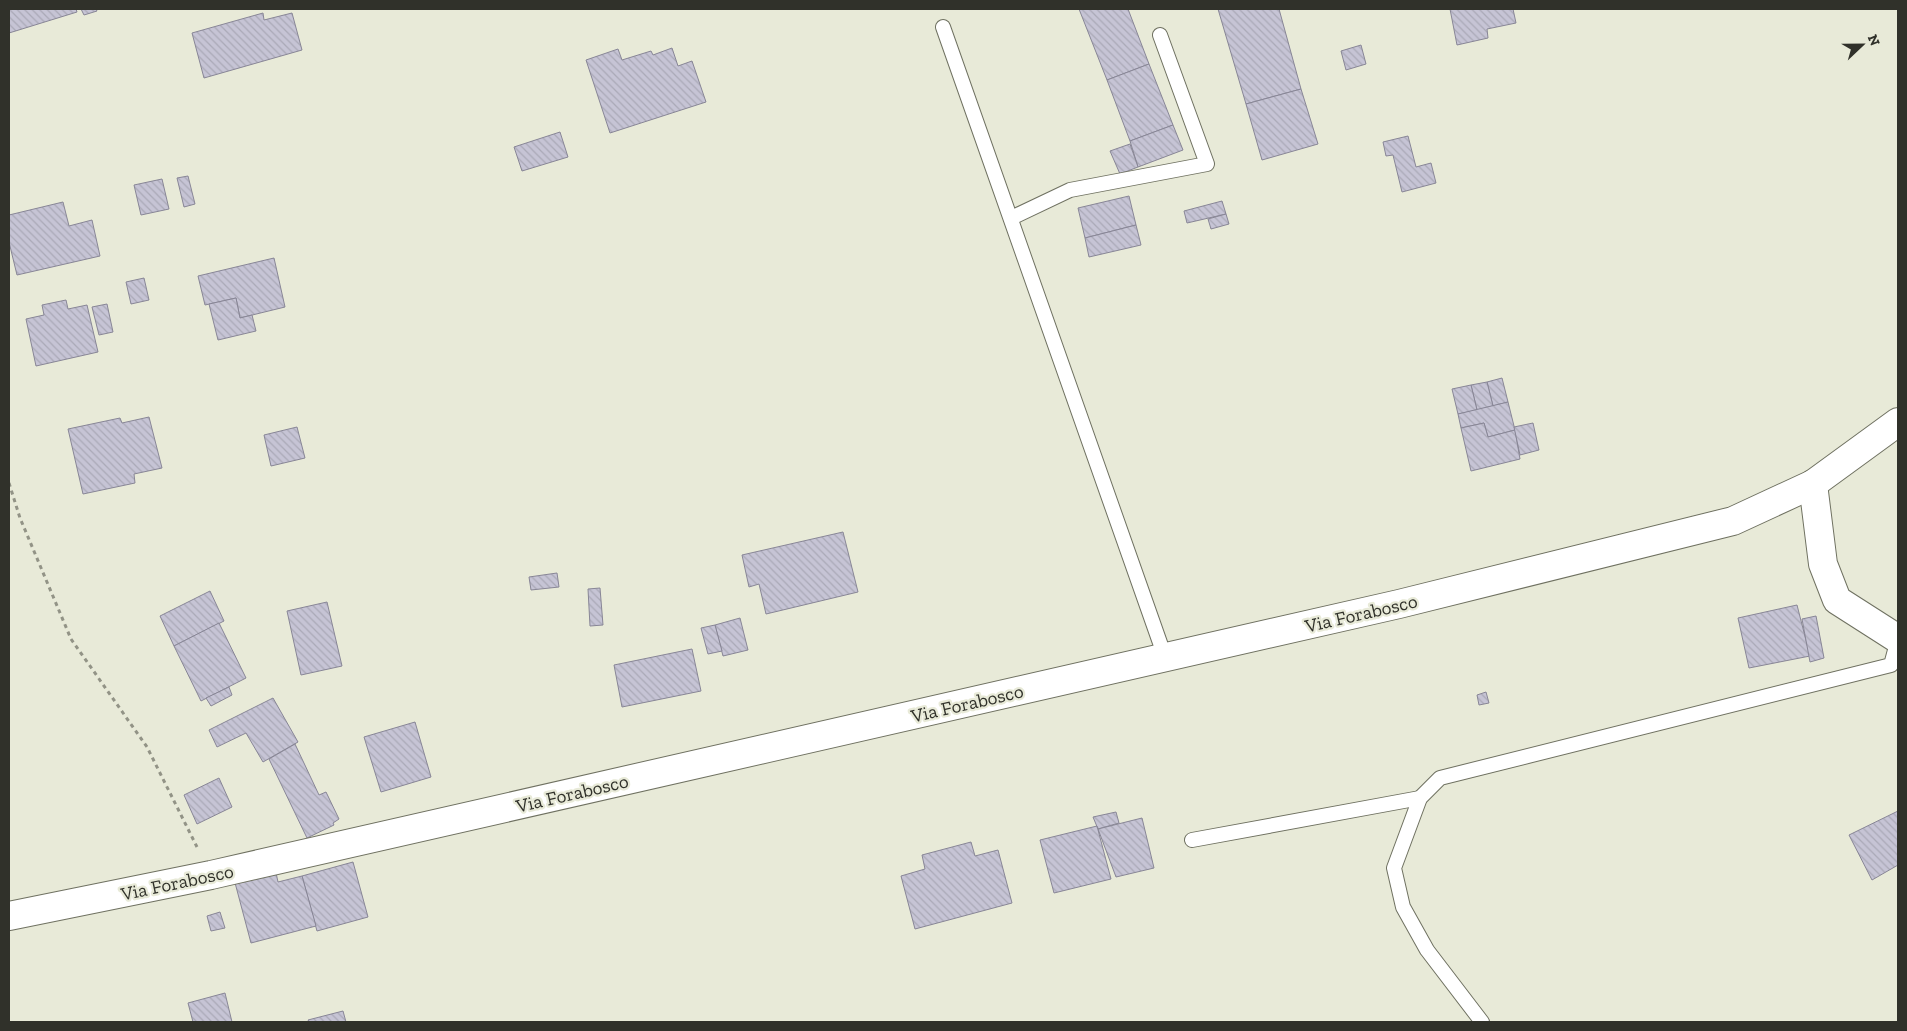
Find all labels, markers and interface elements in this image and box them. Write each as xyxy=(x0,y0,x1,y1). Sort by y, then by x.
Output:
north arrow xyxy=(1837,20,1887,70)
text: N xyxy=(1864,32,1884,49)
street label: Via Forabosco xyxy=(1302,589,1420,638)
street label: Via Forabosco xyxy=(908,679,1026,728)
street label: Via Forabosco xyxy=(513,769,631,818)
street label: Via Forabosco xyxy=(118,859,236,906)

